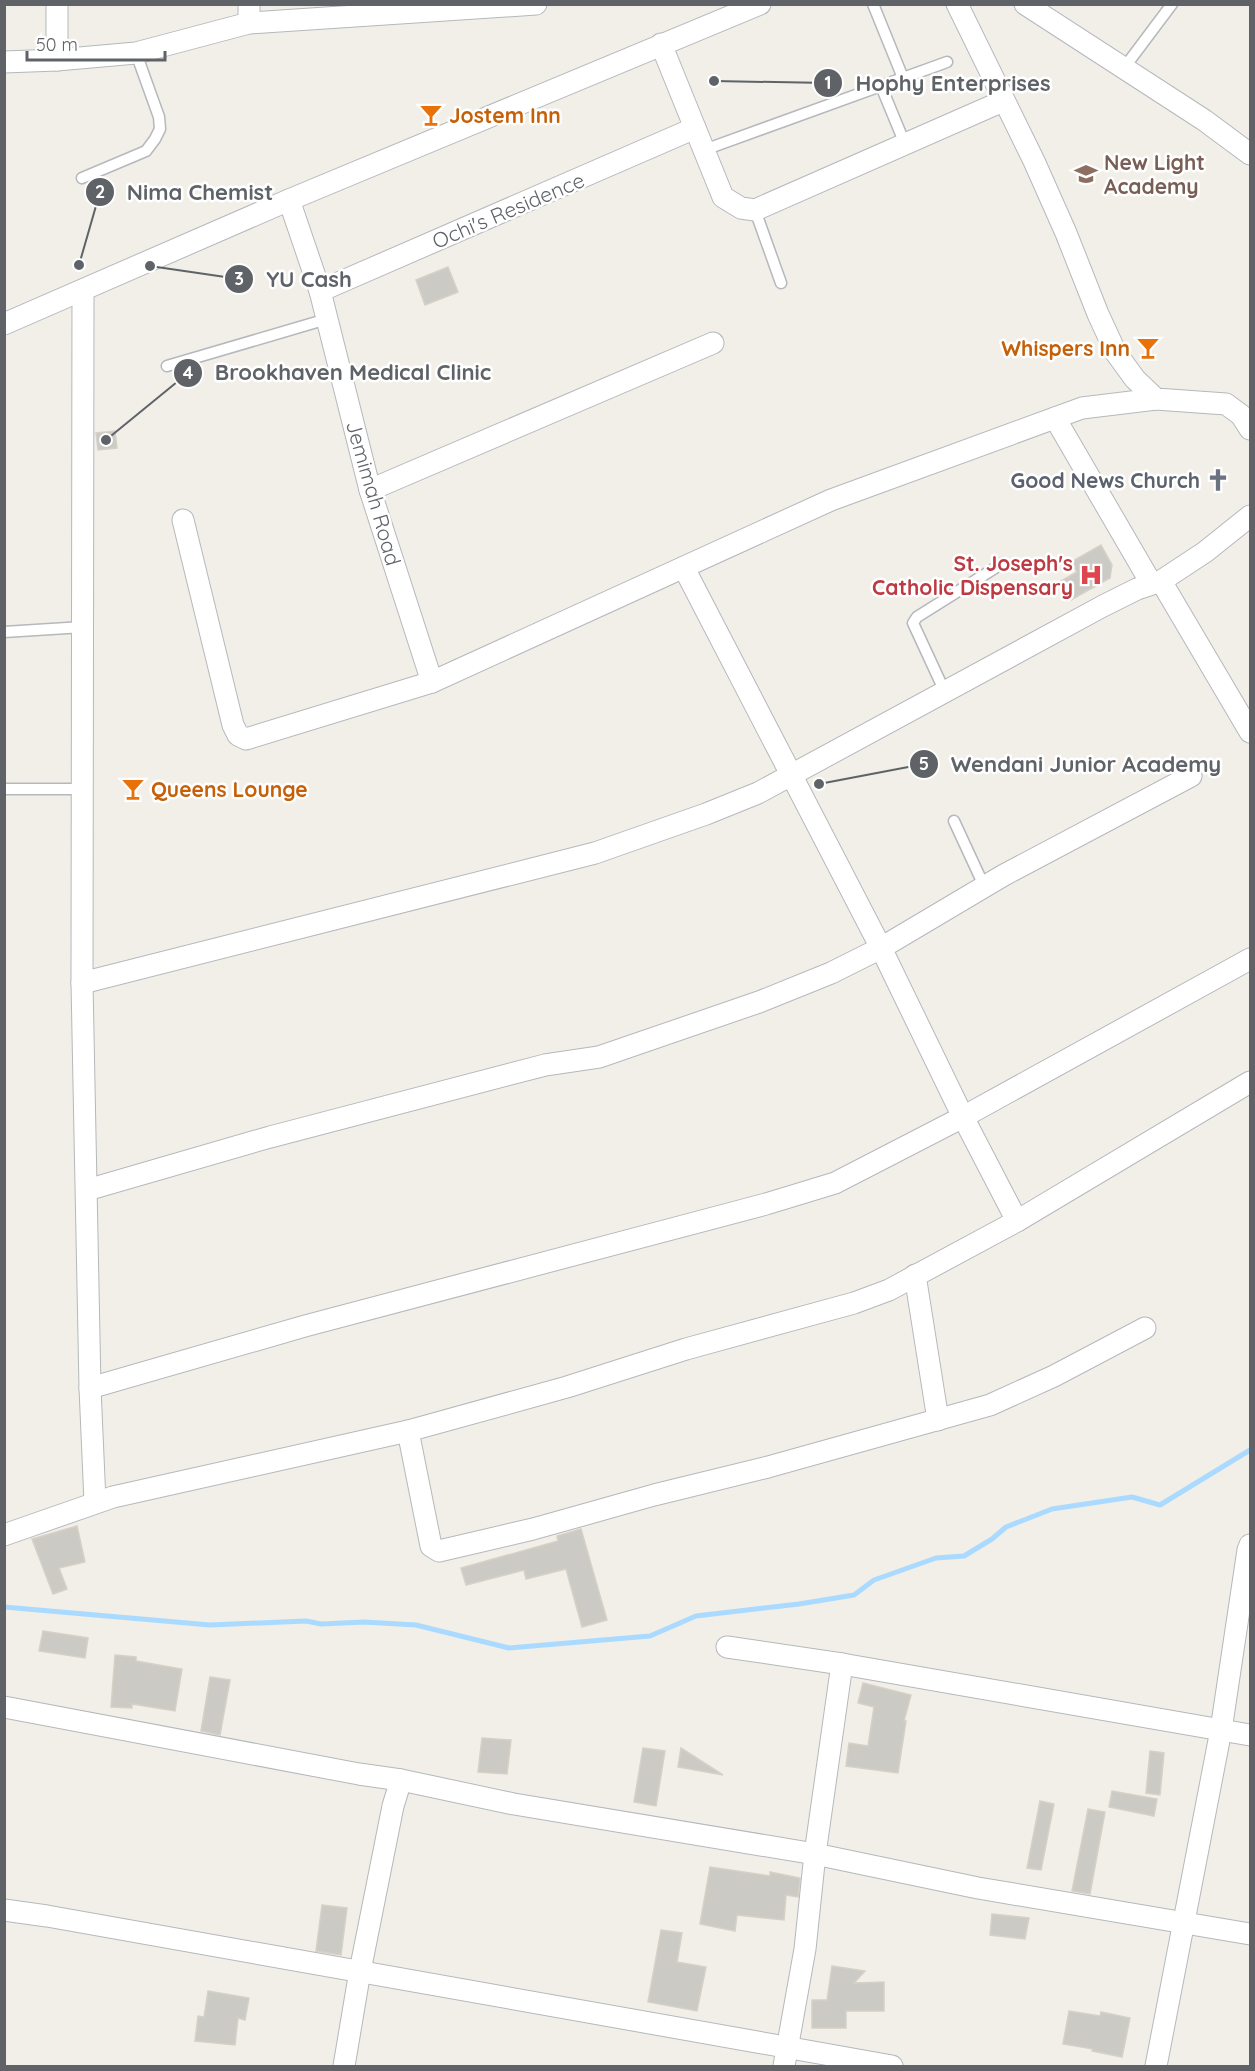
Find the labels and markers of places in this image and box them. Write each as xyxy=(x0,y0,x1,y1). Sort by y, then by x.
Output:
callout: Hophy Enterprises xyxy=(813,63,1062,103)
bar icon: Jostem Inn xyxy=(418,102,444,128)
place label: Jostem Inn xyxy=(449,102,561,128)
place label: New Light Academy xyxy=(1104,149,1205,199)
school or university icon: New Light Academy xyxy=(1073,161,1099,187)
callout: Nima Chemist xyxy=(85,172,285,212)
callout: YU Cash xyxy=(224,259,364,299)
place label: Whispers Inn xyxy=(1001,335,1130,361)
bar icon: Whispers Inn xyxy=(1135,335,1161,361)
callout: Brookhaven Medical Clinic xyxy=(173,353,503,393)
place label: Good News Church xyxy=(1011,467,1200,493)
church icon: Good News Church xyxy=(1205,467,1231,493)
place label: St. Joseph's Catholic Dispensary xyxy=(872,550,1073,600)
hospital icon: St. Joseph's Catholic Dispensary xyxy=(1078,562,1104,588)
callout: Wendani Junior Academy xyxy=(909,744,1233,784)
bar icon: Queens Lounge xyxy=(120,776,146,802)
place label: Queens Lounge xyxy=(151,776,308,802)

